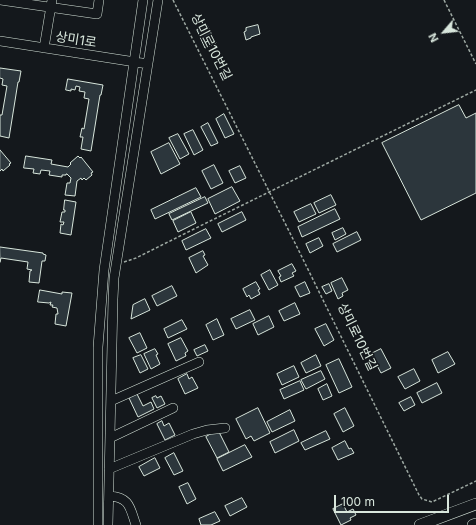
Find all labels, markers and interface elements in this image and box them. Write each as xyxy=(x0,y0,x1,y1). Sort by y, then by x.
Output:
street label: 상미로10번길 xyxy=(187,11,235,83)
north arrow xyxy=(424,12,464,52)
street label: 상미1로 xyxy=(54,29,98,51)
text: N xyxy=(425,31,442,45)
street label: 상미로10번길 xyxy=(334,301,380,373)
scale bar xyxy=(336,487,451,513)
text: 100 m xyxy=(341,494,375,509)

